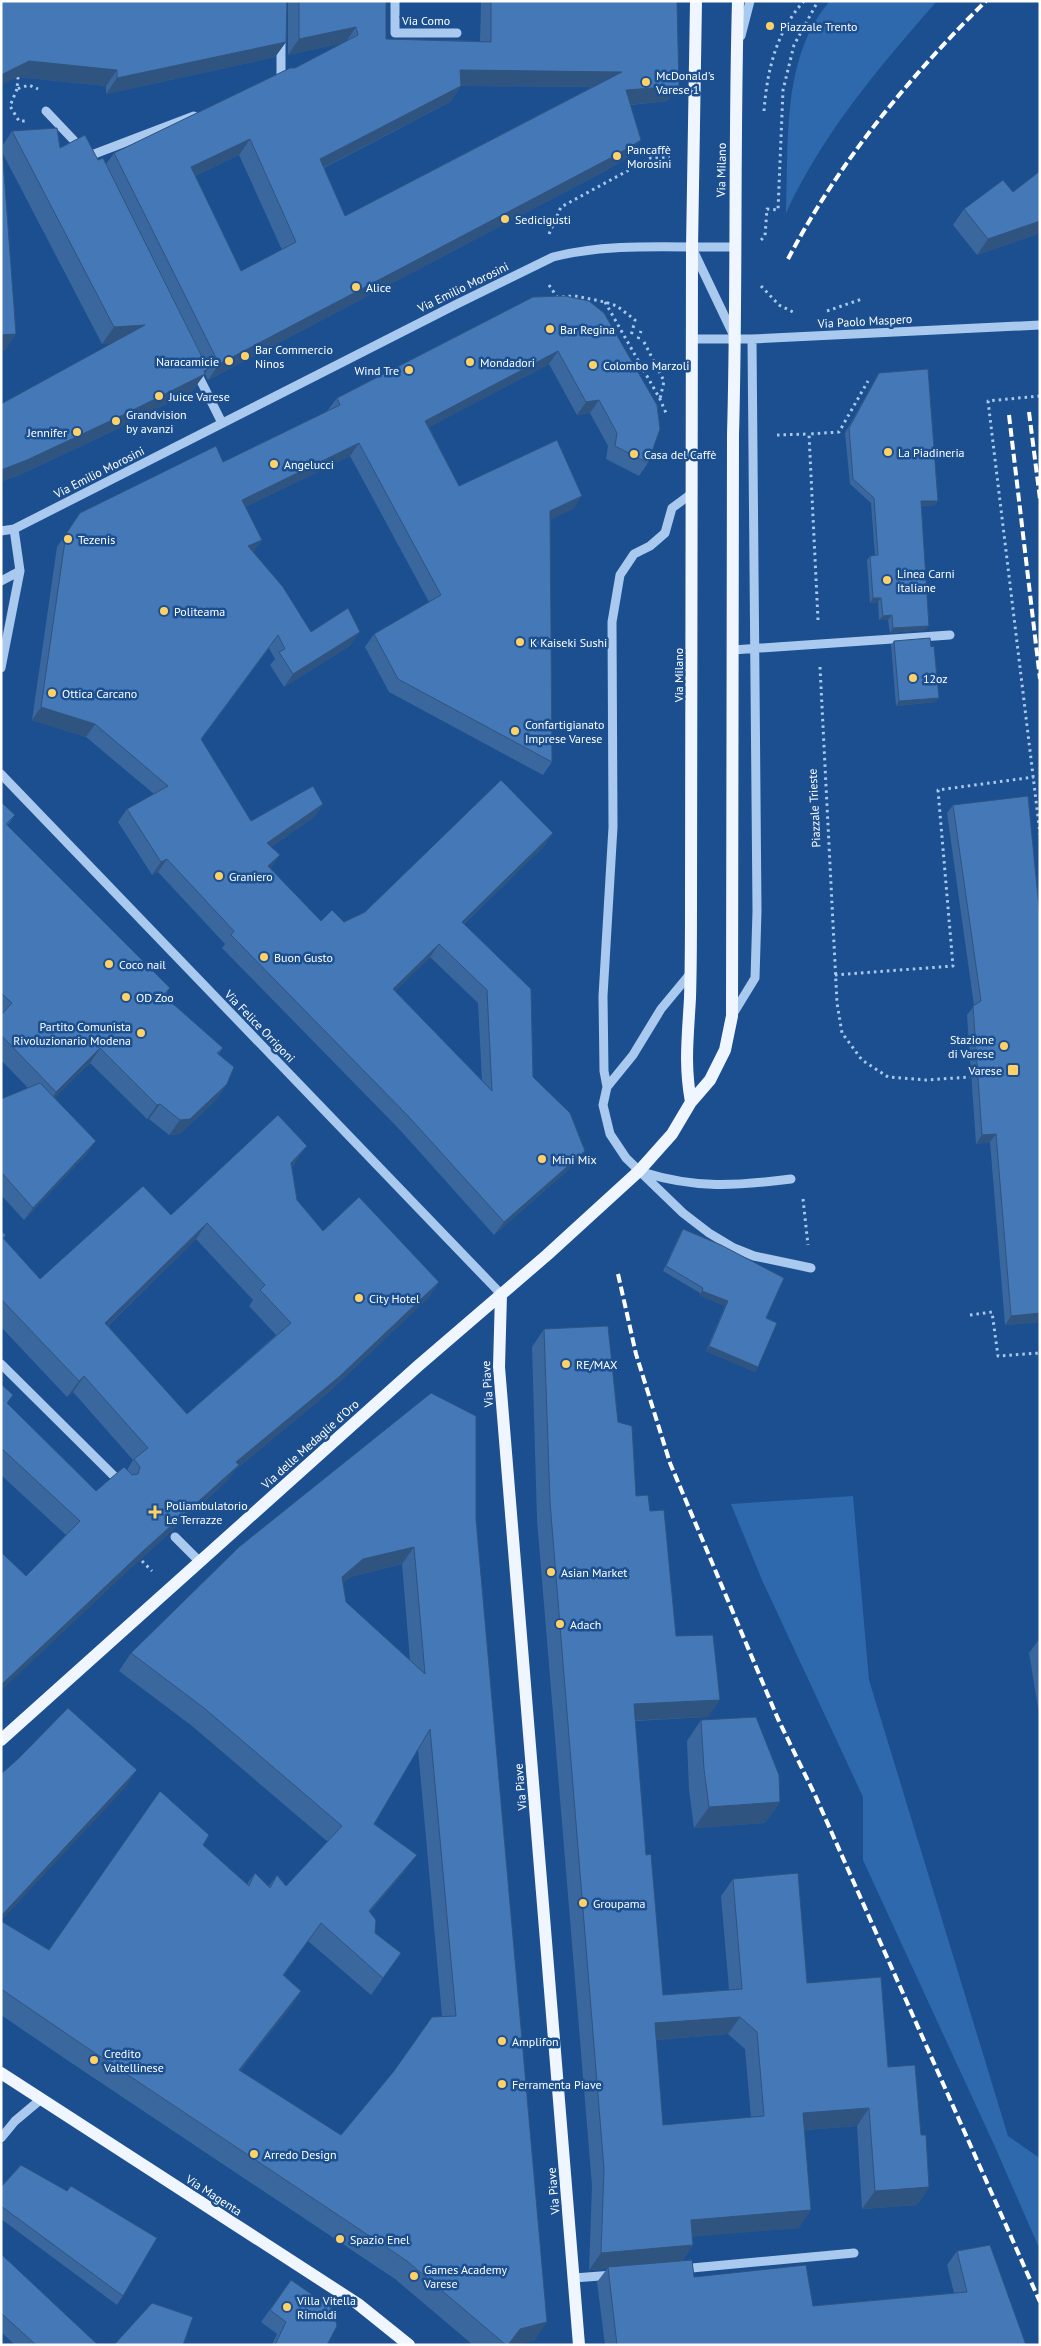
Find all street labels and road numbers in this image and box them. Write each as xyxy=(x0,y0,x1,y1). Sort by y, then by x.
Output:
street label: Via Como xyxy=(401,13,450,28)
street label: Via Milano xyxy=(713,143,729,198)
street label: Via Emilio Morosini xyxy=(414,258,511,316)
street label: Via Paolo Maspero xyxy=(816,311,913,331)
street label: Via Emilio Morosini xyxy=(50,443,147,502)
street label: Via Milano xyxy=(671,648,686,703)
street label: Piazzale Trieste xyxy=(804,768,824,848)
street label: Via Felice Orrigoni xyxy=(221,986,298,1065)
street label: Via Piave xyxy=(478,1360,496,1409)
street label: Via delle Medaglie d'Oro xyxy=(257,1396,362,1492)
street label: Via Piave xyxy=(510,1763,530,1812)
street label: Via Piave xyxy=(543,2167,563,2216)
street label: Via Magenta xyxy=(182,2171,245,2219)

